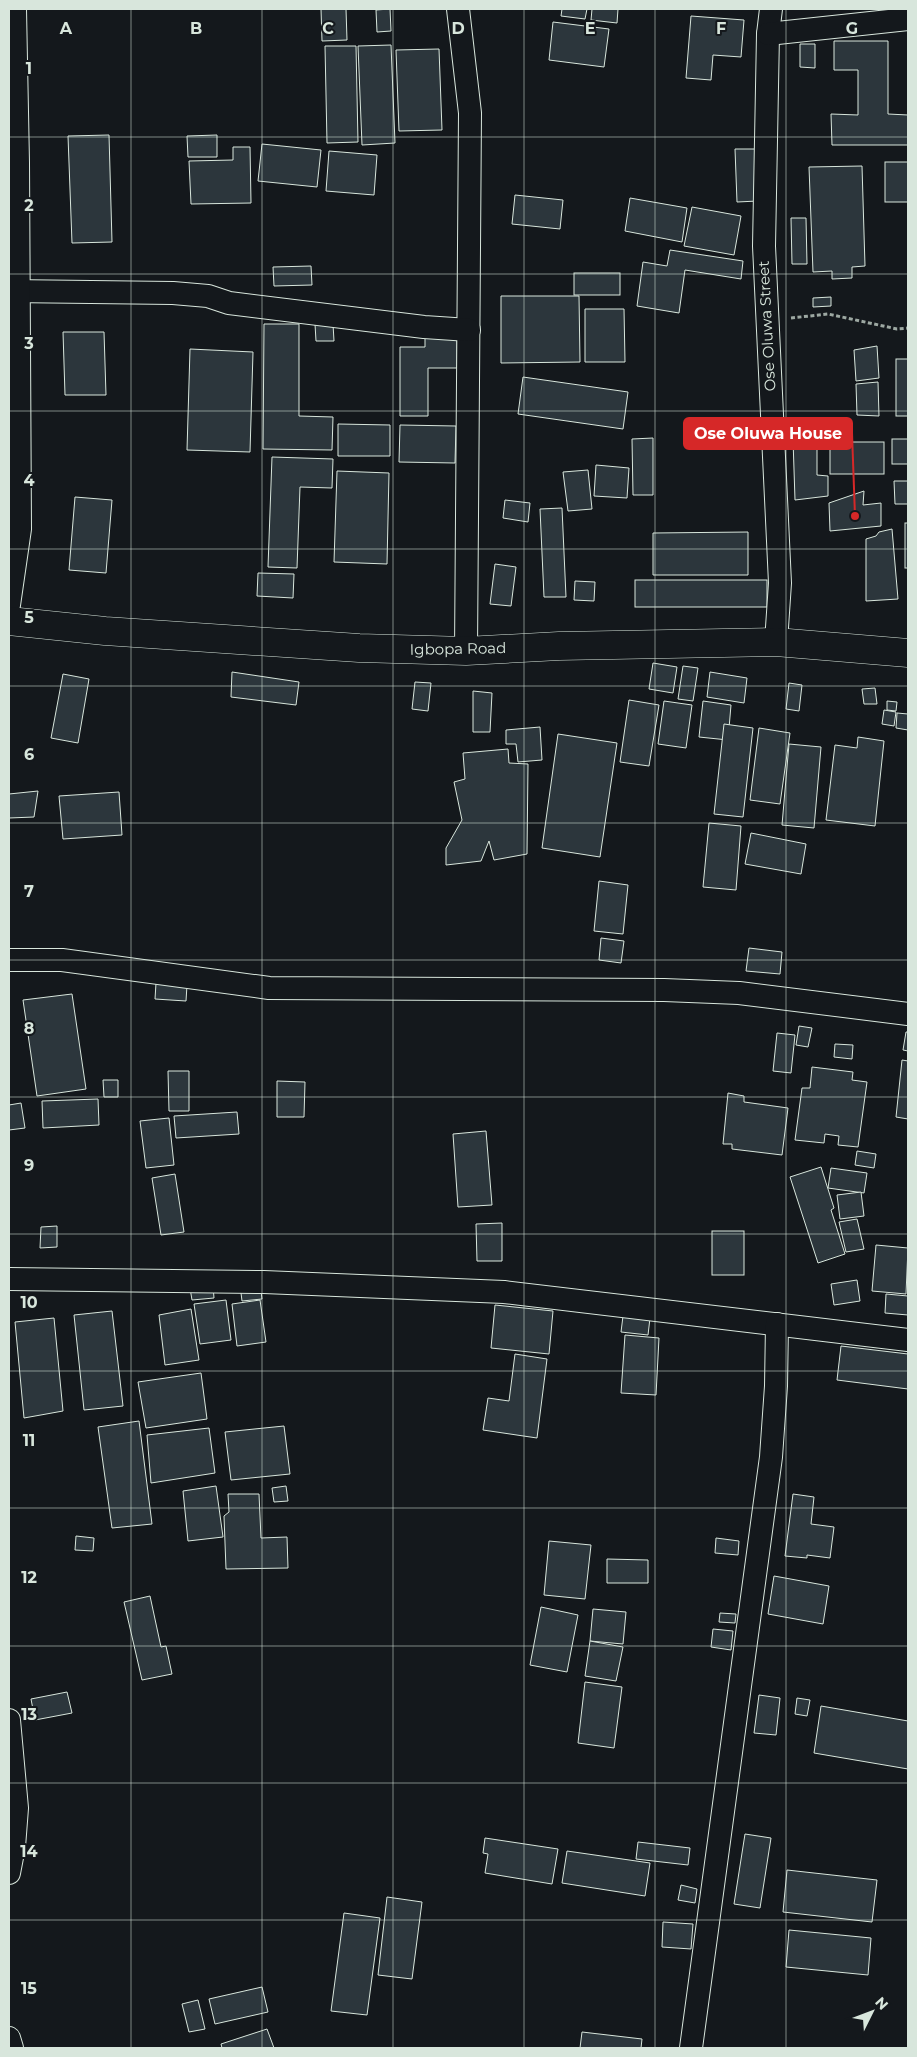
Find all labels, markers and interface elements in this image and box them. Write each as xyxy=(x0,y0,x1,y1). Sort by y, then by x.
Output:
text: A xyxy=(59,19,73,38)
text: B xyxy=(190,19,202,38)
text: C xyxy=(322,19,334,38)
text: D xyxy=(451,19,465,38)
text: E xyxy=(585,19,595,38)
text: F xyxy=(716,19,726,38)
text: G xyxy=(846,19,858,38)
text: 1 xyxy=(26,59,32,78)
text: 2 xyxy=(24,196,34,215)
street label: Ose Oluwa Street xyxy=(754,260,779,392)
text: 3 xyxy=(23,334,34,353)
callout: Ose Oluwa House xyxy=(684,418,852,449)
text: Ose Oluwa House xyxy=(694,424,842,443)
text: 4 xyxy=(23,471,35,490)
text: 5 xyxy=(24,608,34,627)
street label: Igbopa Road xyxy=(410,638,506,659)
text: 6 xyxy=(24,745,34,764)
text: 7 xyxy=(24,882,34,901)
text: 8 xyxy=(24,1019,34,1038)
text: 9 xyxy=(24,1156,34,1175)
text: 10 xyxy=(20,1293,38,1312)
text: 11 xyxy=(23,1431,35,1450)
text: 12 xyxy=(21,1568,37,1587)
text: 13 xyxy=(21,1705,37,1724)
text: 14 xyxy=(20,1842,38,1861)
text: 15 xyxy=(21,1979,37,1998)
north arrow xyxy=(847,1987,897,2037)
text: N xyxy=(871,1993,892,2014)

